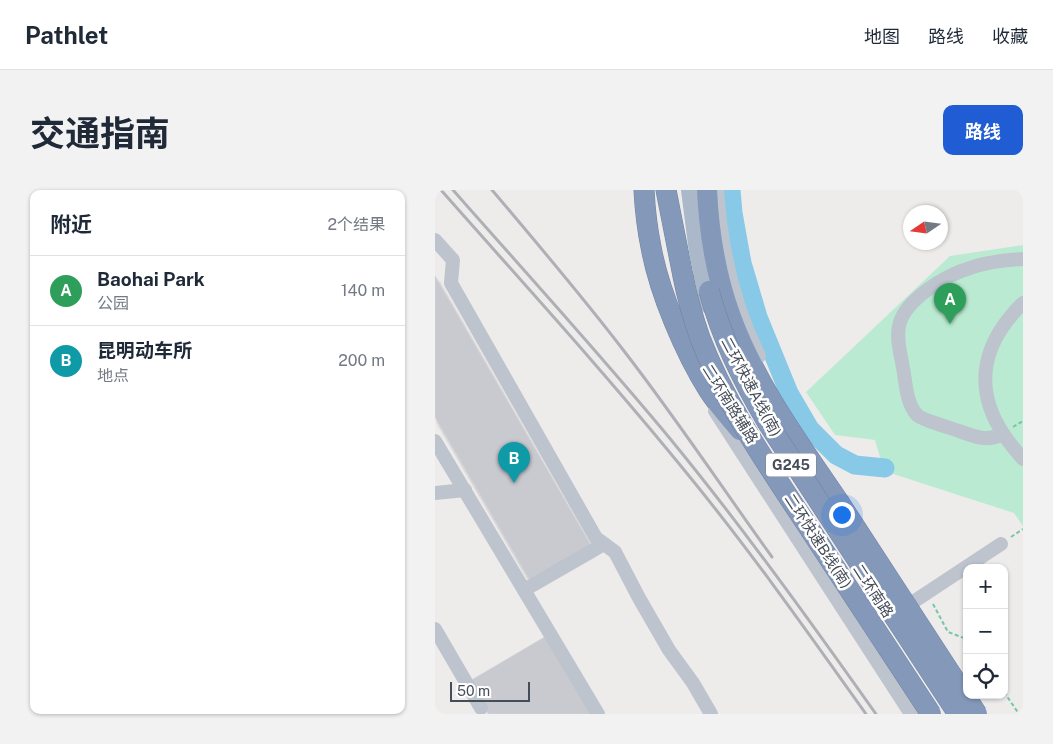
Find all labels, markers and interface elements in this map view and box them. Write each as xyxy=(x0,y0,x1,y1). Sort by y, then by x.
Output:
text: Pathlet xyxy=(25,21,108,49)
text: 地图 xyxy=(864,26,900,47)
text: 路线 xyxy=(928,26,964,47)
text: 收藏 xyxy=(992,26,1028,47)
button: 路线 xyxy=(943,105,1023,155)
text: 交通指南 xyxy=(30,113,170,154)
north arrow xyxy=(903,205,948,250)
text: 附近 xyxy=(50,212,92,237)
text: 2个结果 xyxy=(327,215,385,234)
text: Baohai Park xyxy=(97,268,205,290)
text: A xyxy=(60,281,72,300)
text: 140 m xyxy=(341,281,385,300)
pin: A xyxy=(934,283,966,324)
text: 公园 xyxy=(97,294,129,313)
street label: 二环快速A线(南) xyxy=(718,334,785,439)
text: 昆明动车所 xyxy=(97,339,192,361)
text: B xyxy=(61,351,71,370)
text: 200 m xyxy=(338,351,385,370)
street label: 二环南路辅路 xyxy=(699,361,761,446)
text: 地点 xyxy=(97,366,129,385)
pin: B xyxy=(498,442,530,483)
road number: G245 xyxy=(766,454,816,476)
street label: 二环快速B线(南) xyxy=(782,490,855,591)
your location xyxy=(829,502,855,528)
street label: 二环南路 xyxy=(850,561,897,621)
map controls xyxy=(963,564,1008,699)
button: + xyxy=(963,564,1008,609)
button: − xyxy=(963,609,1008,654)
button: locate xyxy=(963,654,1008,699)
scale bar xyxy=(450,679,530,702)
text: 50 m xyxy=(457,683,490,699)

